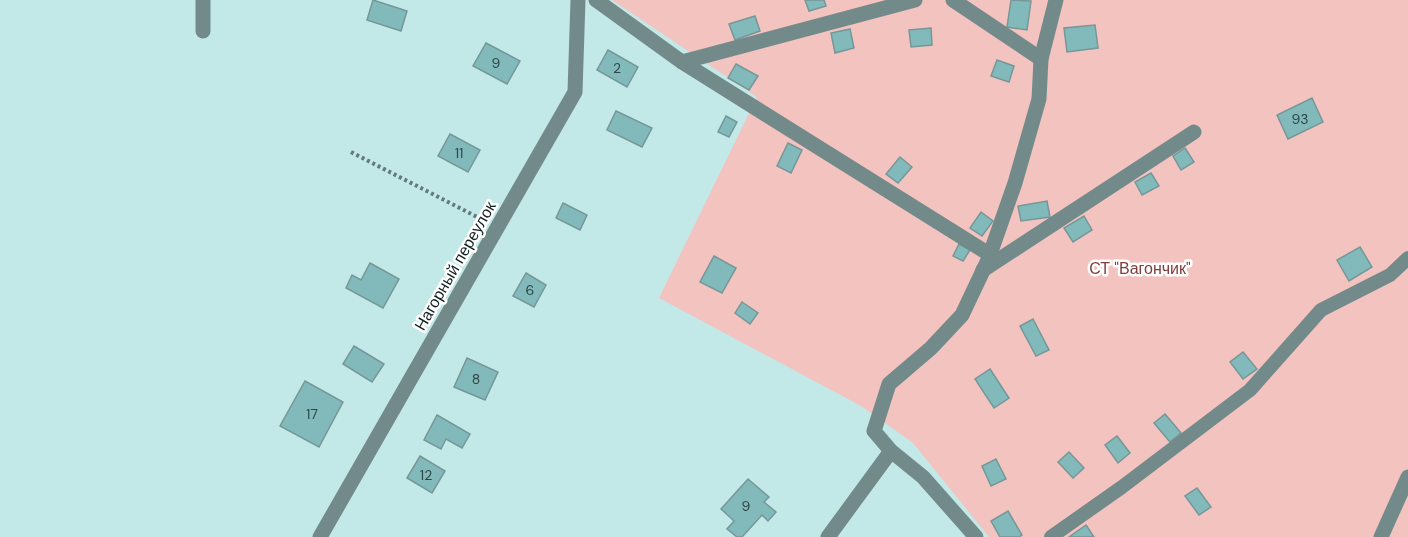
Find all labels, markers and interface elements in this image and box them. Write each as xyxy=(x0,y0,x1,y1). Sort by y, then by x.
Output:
house number: 9 xyxy=(492,54,501,72)
house number: 2 xyxy=(613,59,621,77)
house number: 93 xyxy=(1292,110,1308,128)
house number: 11 xyxy=(455,144,463,162)
street label: Нагорный переулок xyxy=(410,197,501,334)
park label: СТ "Вагончик" xyxy=(1089,258,1191,279)
house number: 6 xyxy=(526,281,534,299)
house number: 8 xyxy=(472,370,480,388)
house number: 17 xyxy=(306,405,318,423)
house number: 12 xyxy=(420,466,432,484)
house number: 9 xyxy=(742,497,751,515)

